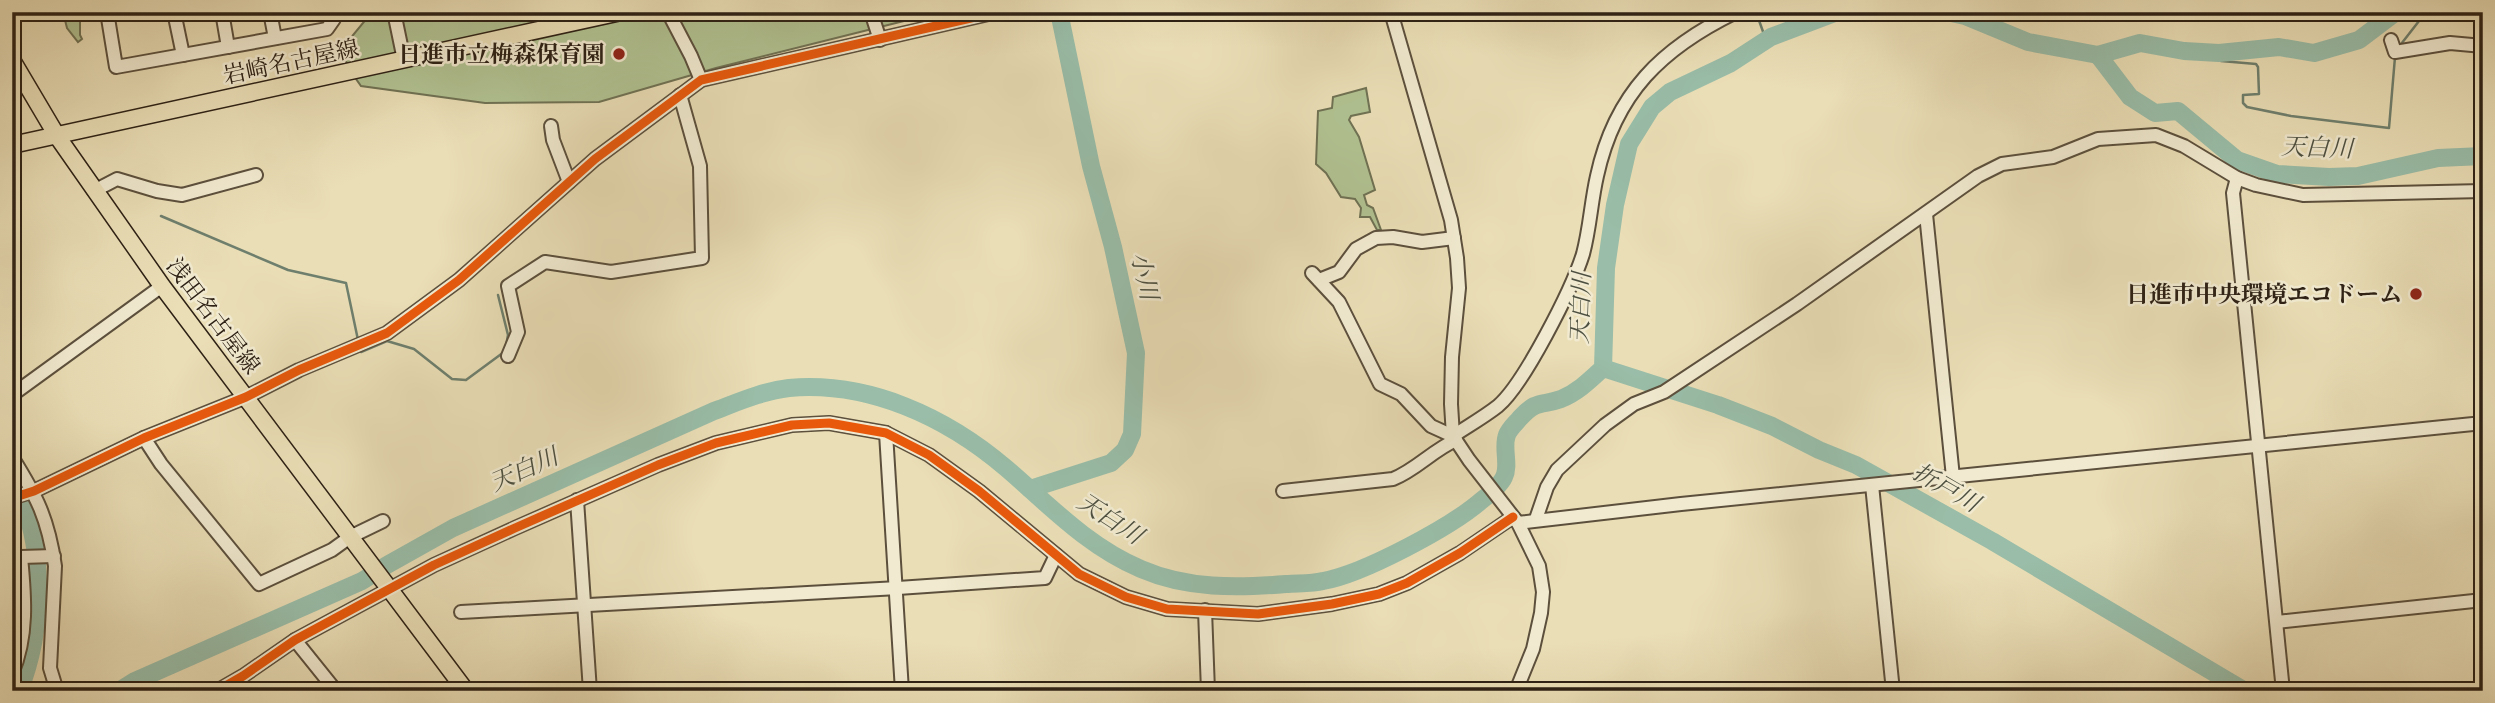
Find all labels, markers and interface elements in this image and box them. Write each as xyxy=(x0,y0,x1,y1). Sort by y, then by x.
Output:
street label: 岩崎名古屋線 xyxy=(220,33,362,91)
place label: 日進市立梅森保育園 xyxy=(398,40,605,69)
marker: 日進市立梅森保育園 xyxy=(611,46,627,62)
water label: 天白川 xyxy=(2280,131,2357,165)
water label: 小川 xyxy=(1123,249,1165,306)
street label: 浅田名古屋線 xyxy=(160,252,266,380)
water label: 天白川 xyxy=(1564,268,1598,345)
place label: 日進市中央環境エコドーム xyxy=(2126,280,2402,309)
marker: 日進市中央環境エコドーム xyxy=(2408,286,2424,302)
water label: 天白川 xyxy=(485,440,566,499)
water label: 折戸川 xyxy=(1907,457,1988,521)
water label: 天白川 xyxy=(1071,486,1151,553)

